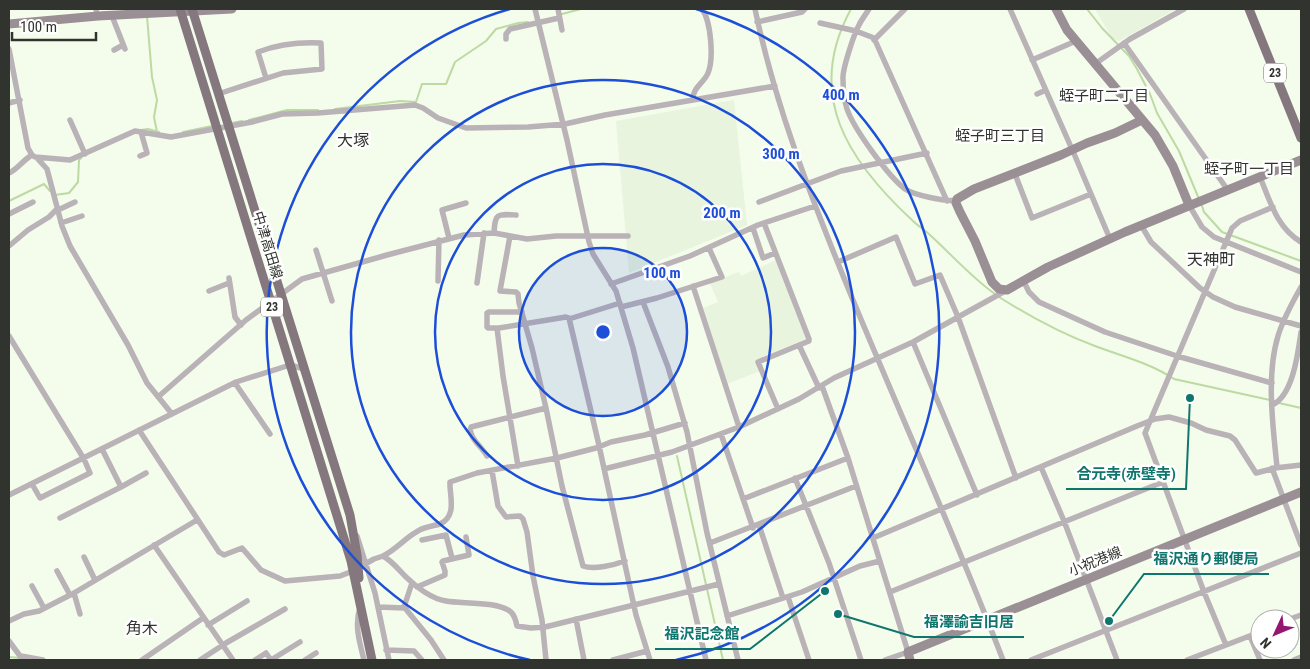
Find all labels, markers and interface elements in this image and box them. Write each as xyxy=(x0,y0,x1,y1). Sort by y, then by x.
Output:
scale bar xyxy=(12,10,96,42)
text: 100 m xyxy=(20,18,57,36)
road number: 23 xyxy=(1264,64,1286,82)
text: 400 m xyxy=(822,86,860,104)
district label: 蛭子町二丁目 xyxy=(1059,87,1149,105)
district label: 蛭子町三丁目 xyxy=(955,127,1045,145)
district label: 大塚 xyxy=(337,131,369,150)
text: 300 m xyxy=(762,145,800,163)
district label: 蛭子町一丁目 xyxy=(1204,160,1294,178)
text: 200 m xyxy=(703,204,741,222)
street label: 中津高田線 xyxy=(250,209,286,281)
district label: 天神町 xyxy=(1187,250,1235,269)
text: 100 m xyxy=(643,264,681,282)
road number: 23 xyxy=(261,298,283,316)
centre of rings xyxy=(594,323,612,341)
callout: 合元寺(赤壁寺) xyxy=(1066,459,1186,489)
text: 合元寺(赤壁寺) xyxy=(1076,465,1176,483)
street label: 小祝港線 xyxy=(1066,543,1124,579)
callout: 福沢通り郵便局 xyxy=(1144,544,1269,574)
text: 福沢通り郵便局 xyxy=(1152,550,1259,568)
callout: 福澤諭吉旧居 xyxy=(914,607,1024,637)
north arrow xyxy=(1250,609,1300,659)
text: 福澤諭吉旧居 xyxy=(923,613,1014,631)
district label: 角木 xyxy=(126,619,158,638)
callout: 福沢記念館 xyxy=(655,619,750,649)
text: 福沢記念館 xyxy=(663,625,740,643)
text: N xyxy=(1257,634,1274,652)

